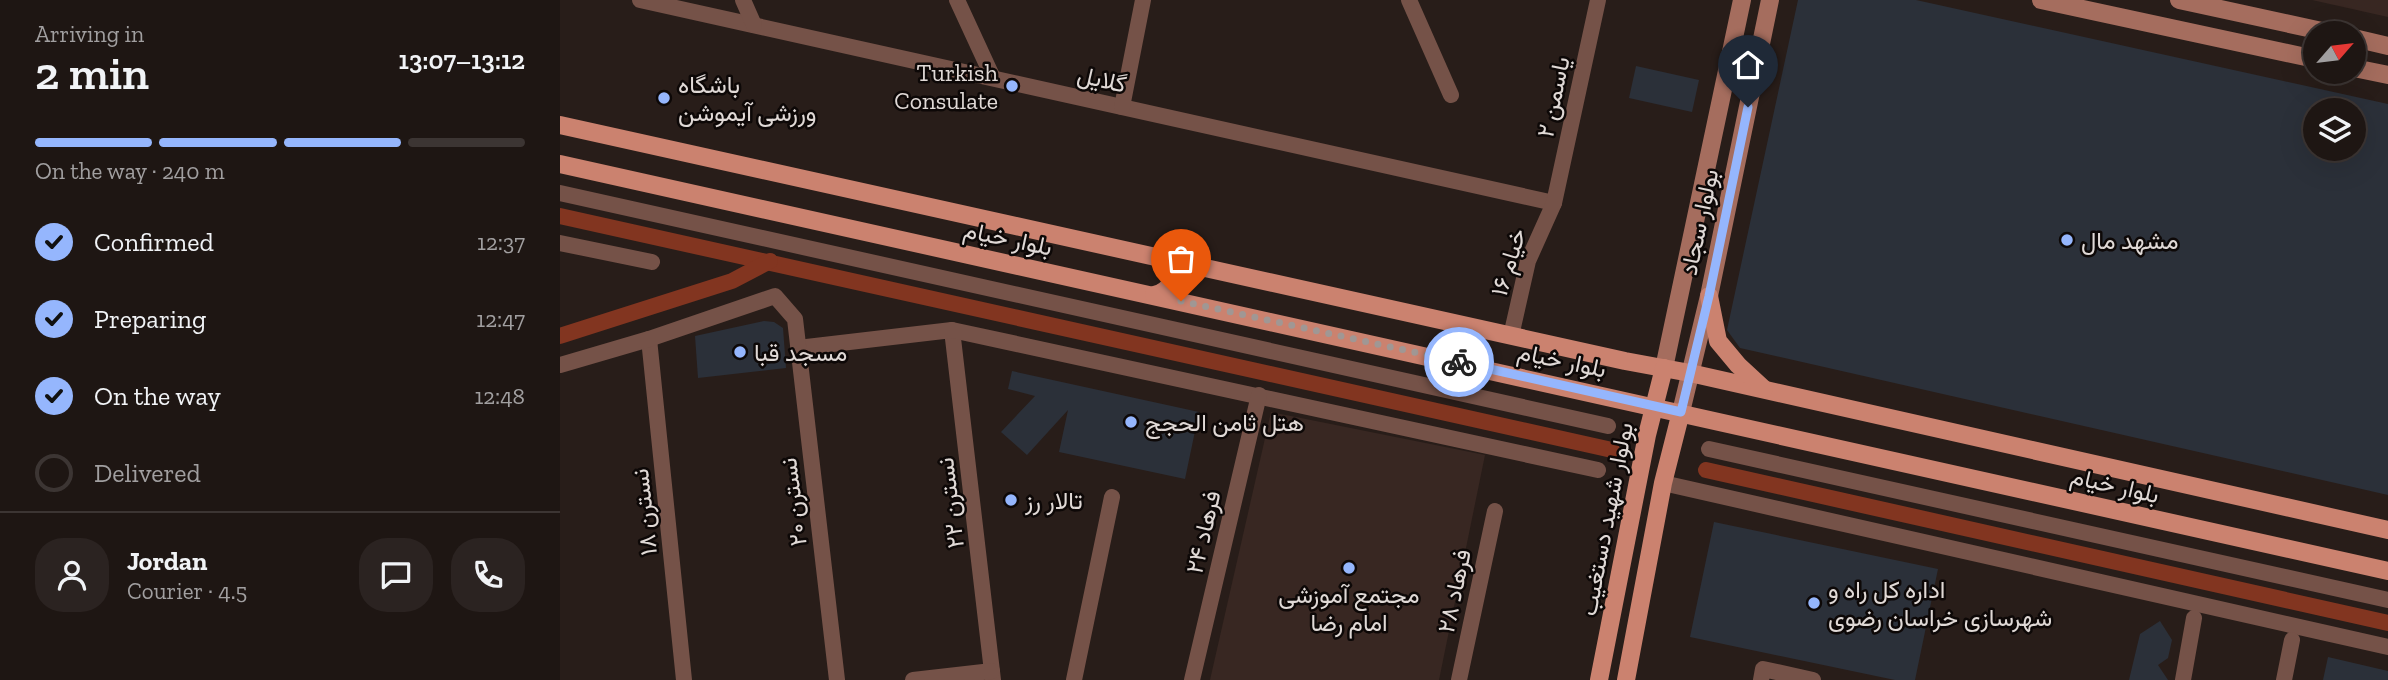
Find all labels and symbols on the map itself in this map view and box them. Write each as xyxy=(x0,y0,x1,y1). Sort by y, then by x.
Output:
north arrow xyxy=(2303,21,2366,84)
pin xyxy=(1718,35,1778,107)
street label: یاسمن ۲ xyxy=(1530,54,1576,140)
place label: Turkish Consulate xyxy=(894,58,999,115)
street label: گلایل xyxy=(1075,59,1129,99)
place label: باشگاه ورزشی آیموشن xyxy=(678,70,817,128)
marker: Turkish Consulate xyxy=(1004,78,1020,94)
marker: باشگاه ورزشی آیموشن xyxy=(656,90,672,106)
street label: بولوار سجاد xyxy=(1674,166,1725,278)
street label: بلوار خیام xyxy=(961,214,1055,263)
street label: خیام ۱۶ xyxy=(1484,225,1534,300)
place label: مشهد مال xyxy=(2081,226,2179,256)
pin xyxy=(1151,229,1211,301)
marker: مشهد مال xyxy=(2059,232,2075,248)
courier xyxy=(1424,327,1494,397)
street label: بلوار خیام xyxy=(1515,336,1609,385)
place label: مسجد قبا xyxy=(754,338,847,367)
marker: مسجد قبا xyxy=(732,344,748,360)
place label: هتل ثامن الحجج xyxy=(1145,408,1304,440)
marker: هتل ثامن الحجج xyxy=(1123,414,1139,430)
street label: بولوار شهید دستغیب xyxy=(1573,420,1640,618)
street label: نسترن ۲۰ xyxy=(773,456,814,548)
street label: نسترن ۲۲ xyxy=(930,456,971,550)
street label: بلوار خیام xyxy=(2067,461,2162,511)
street label: نسترن ۱۸ xyxy=(625,467,664,557)
place label: تالار رز xyxy=(1024,486,1083,516)
street label: فرهاد ۲۴ xyxy=(1179,488,1228,577)
marker: تالار رز xyxy=(1003,492,1019,508)
street label: فرهاد ۲۸ xyxy=(1431,546,1478,636)
marker: مجتمع آموزشی امام رضا xyxy=(1341,560,1357,576)
place label: اداره کل راه و شهرسازی خراسان رضوی xyxy=(1828,575,2052,633)
place label: مجتمع آموزشی امام رضا xyxy=(1278,580,1420,639)
marker: اداره کل راه و شهرسازی خراسان رضوی xyxy=(1806,595,1822,611)

